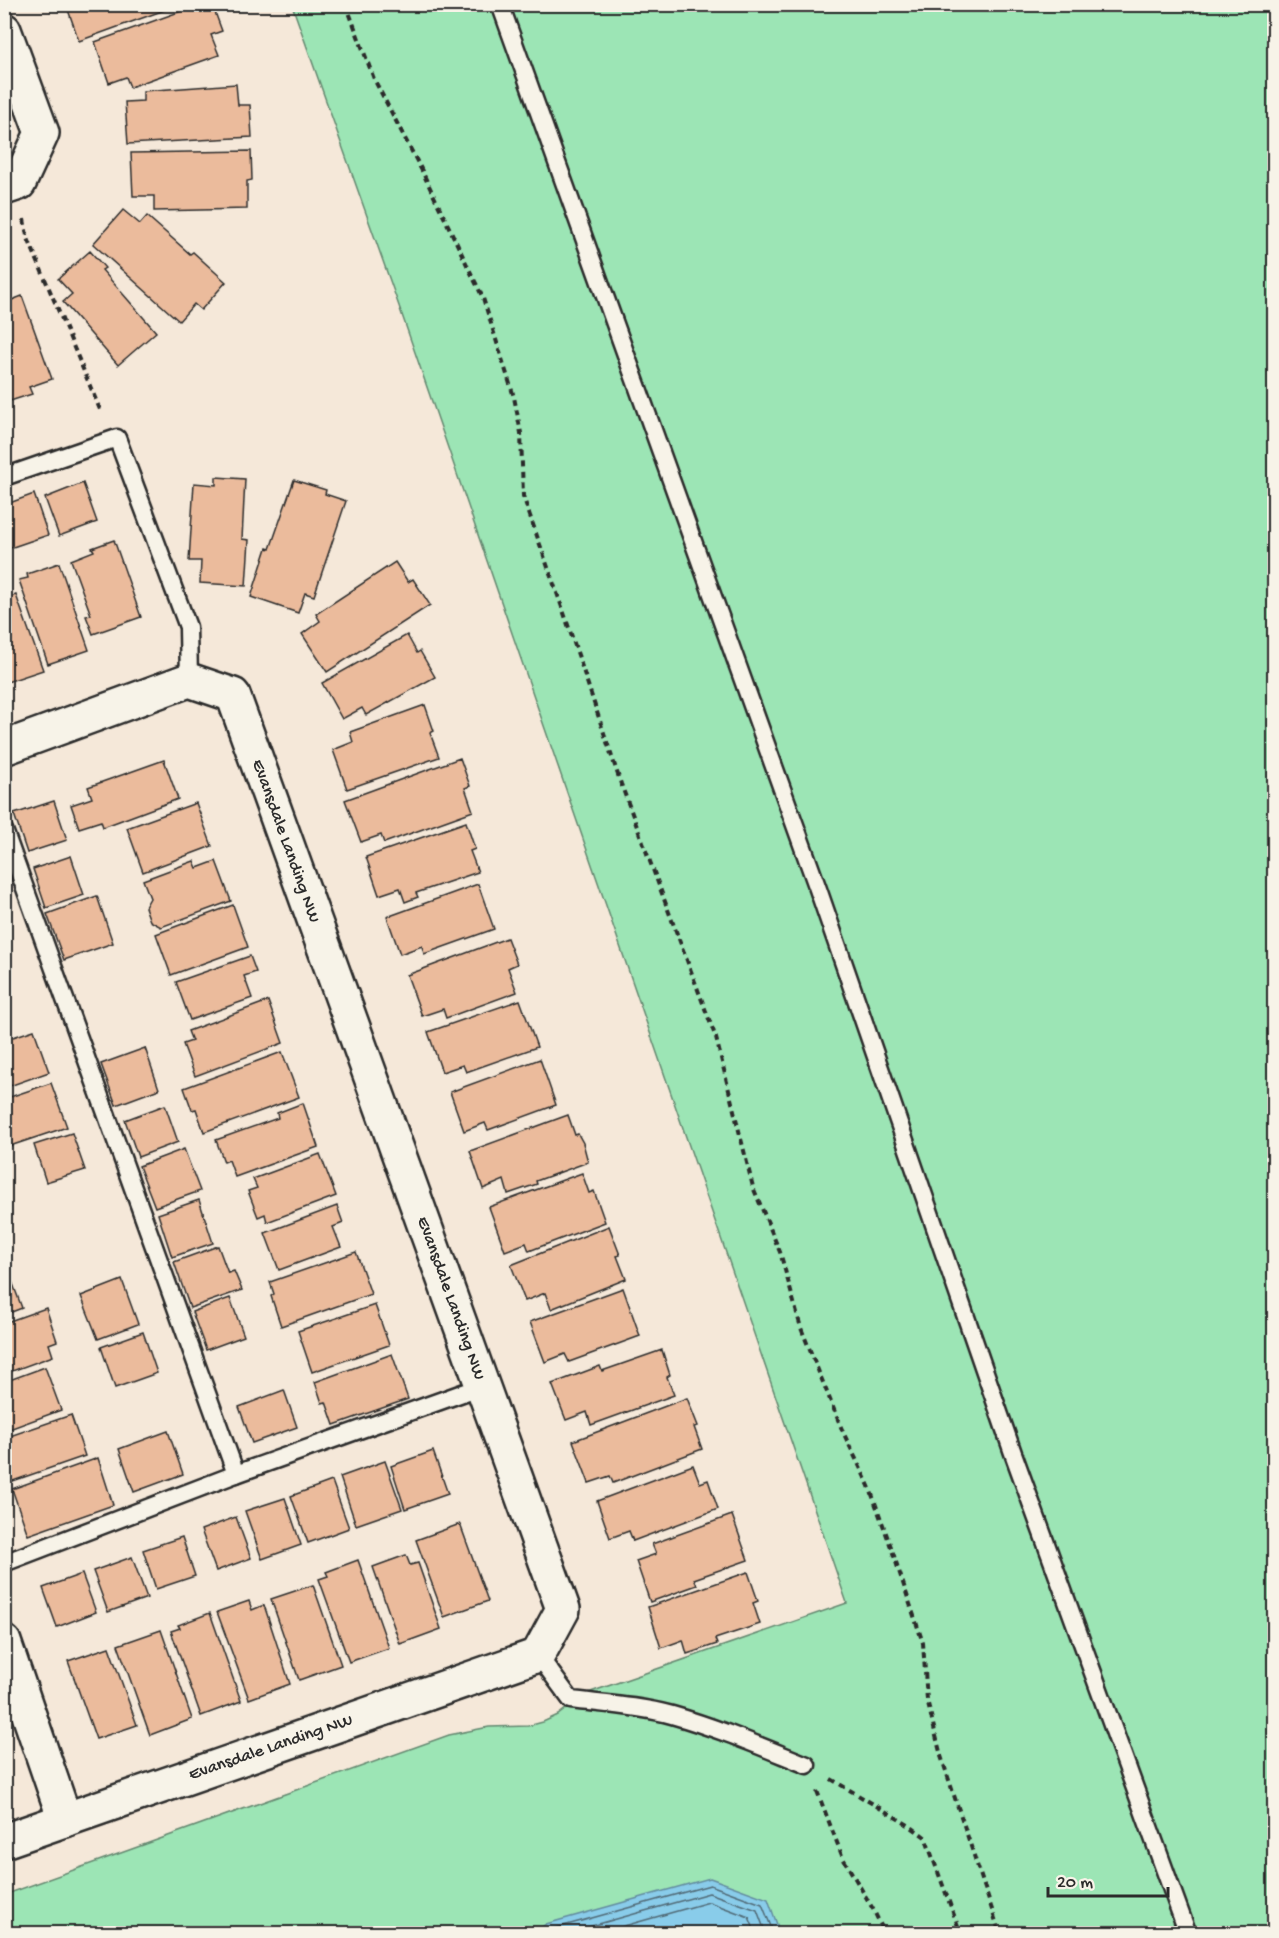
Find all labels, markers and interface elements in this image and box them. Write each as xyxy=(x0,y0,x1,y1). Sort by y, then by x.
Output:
street label: Evansdale Landing NW xyxy=(247,757,325,926)
street label: Evansdale Landing NW xyxy=(412,1214,490,1383)
street label: Evansdale Landing NW xyxy=(186,1710,356,1786)
scale bar xyxy=(1048,1860,1168,1898)
text: 20 m xyxy=(1057,1873,1093,1894)

